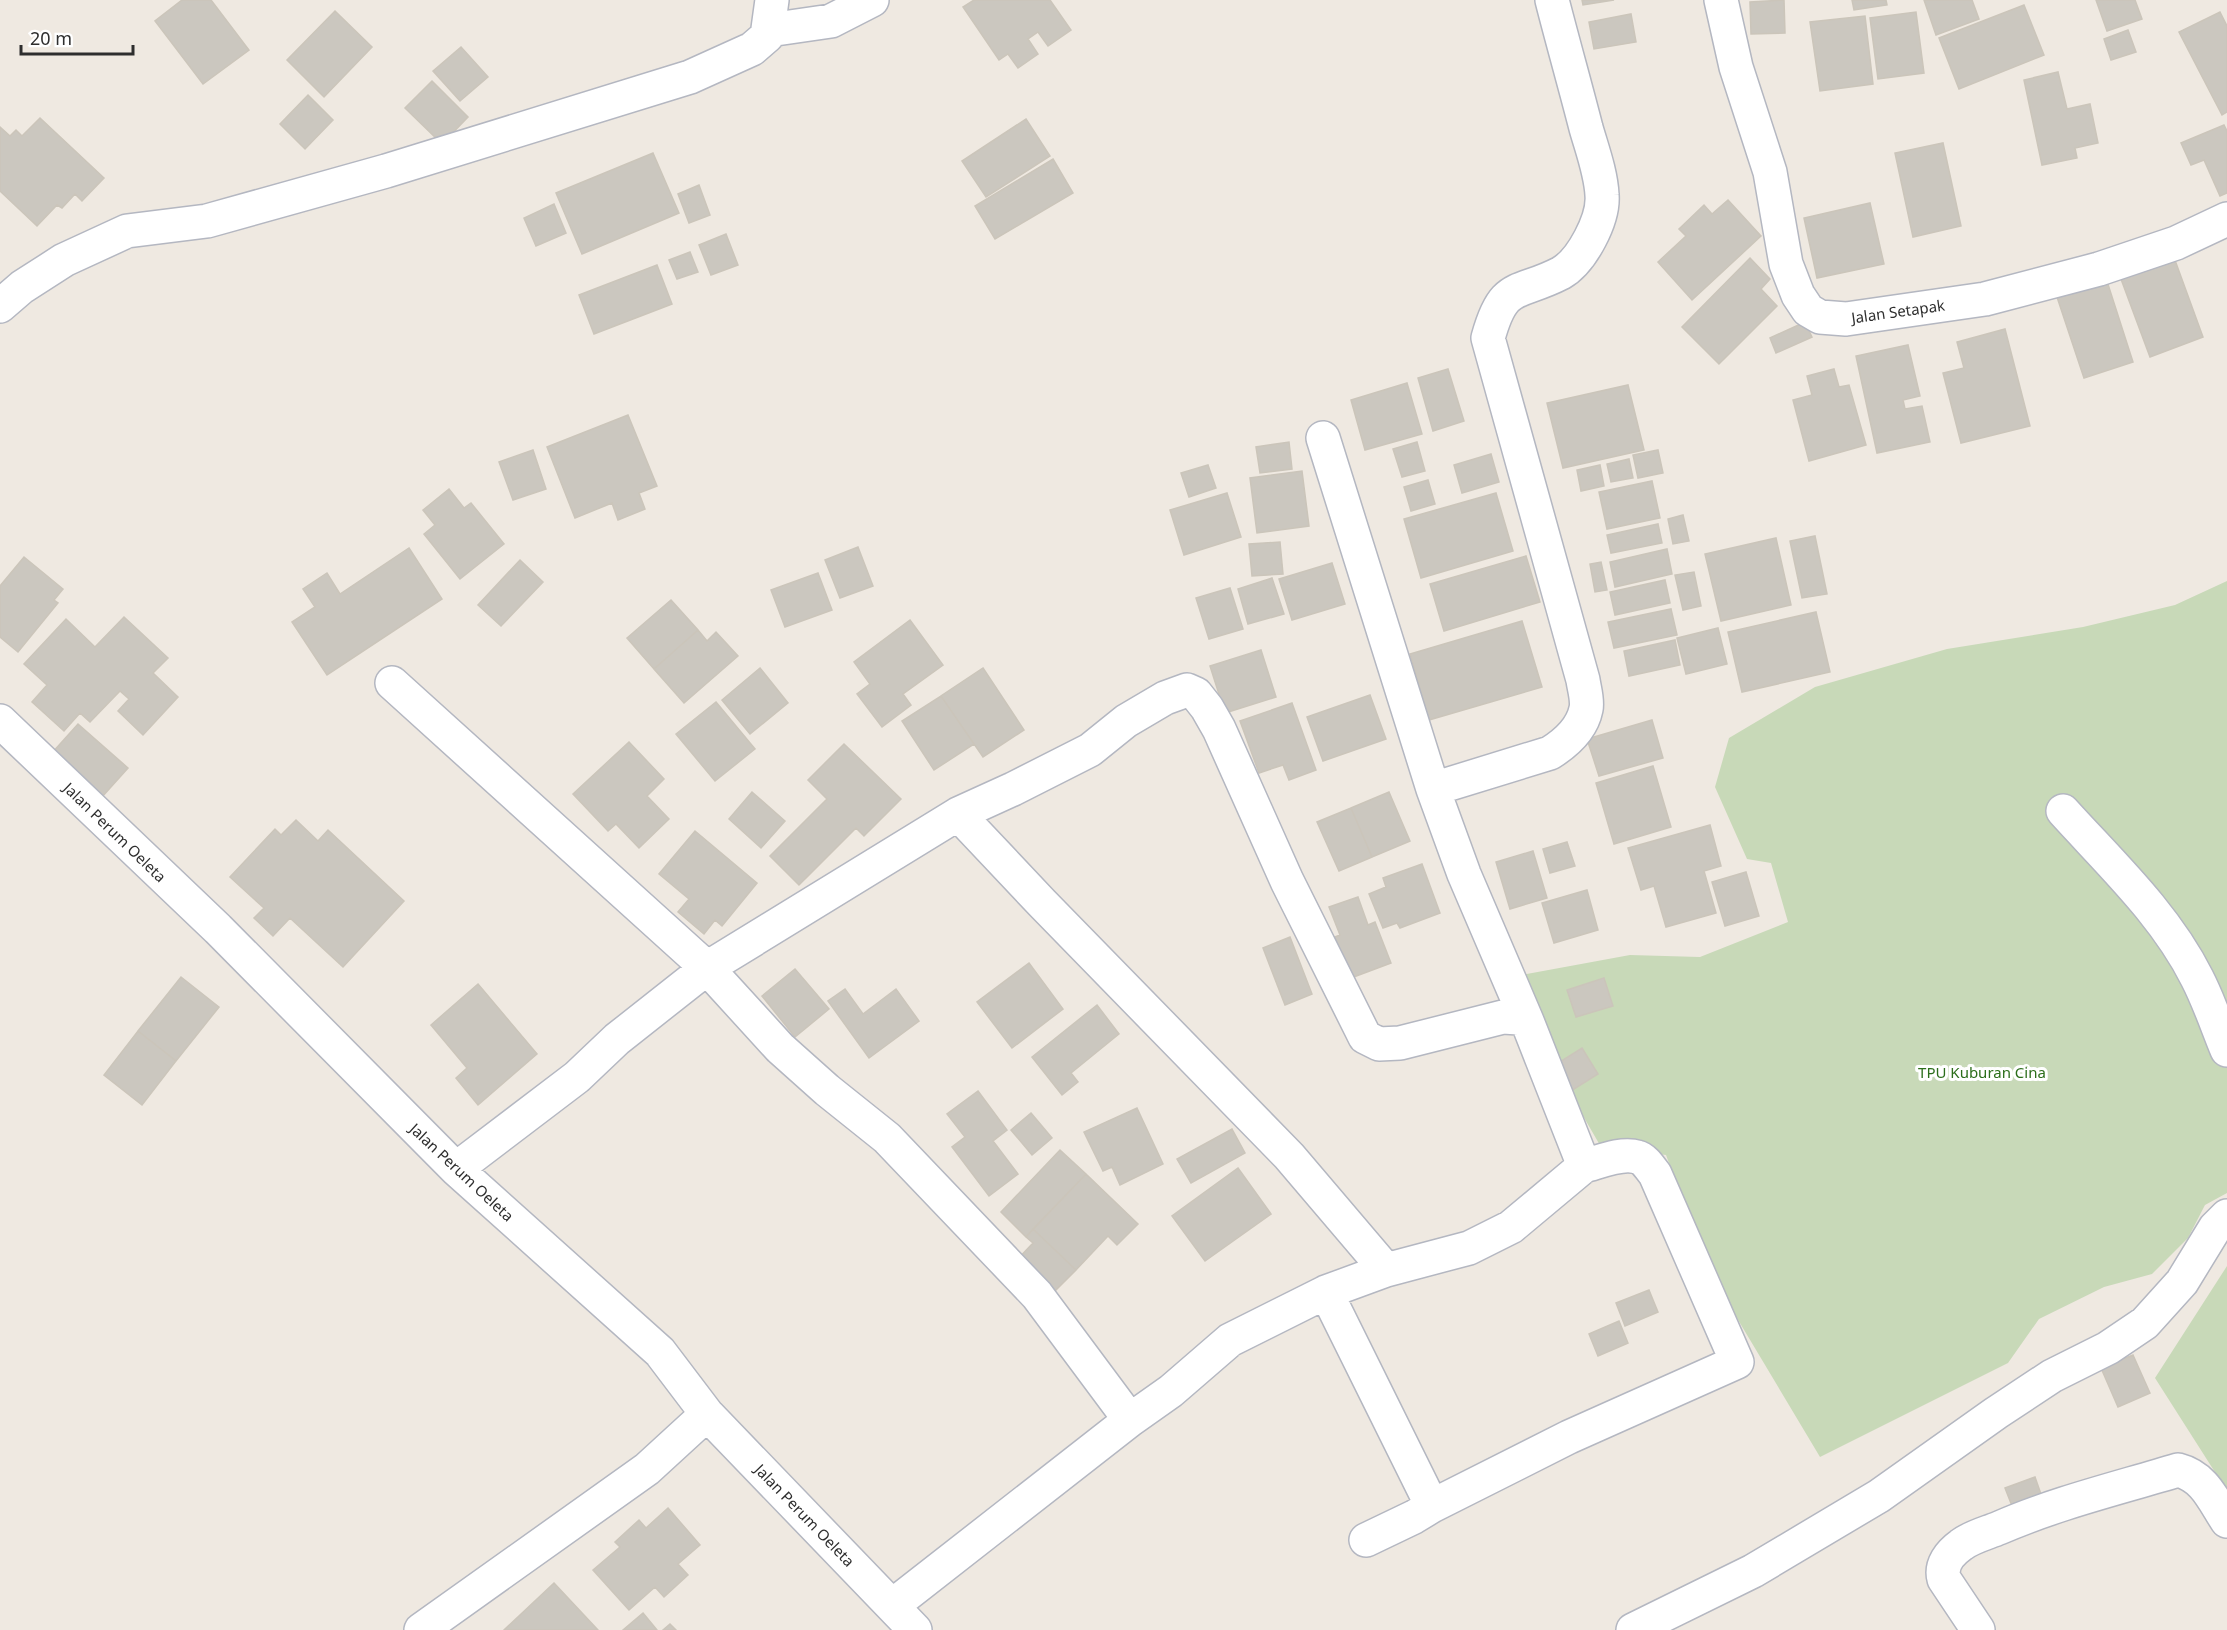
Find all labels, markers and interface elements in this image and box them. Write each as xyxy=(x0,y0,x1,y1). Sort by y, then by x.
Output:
scale bar xyxy=(21,18,134,56)
text: 20 m xyxy=(30,26,72,50)
street label: Jalan Setapak xyxy=(1848,295,1946,328)
street label: Jalan Perum Oeleta xyxy=(58,776,171,886)
park label: TPU Kuburan Cina xyxy=(1918,1062,2046,1082)
street label: Jalan Perum Oeleta xyxy=(404,1117,518,1225)
street label: Jalan Perum Oeleta xyxy=(749,1458,859,1571)

